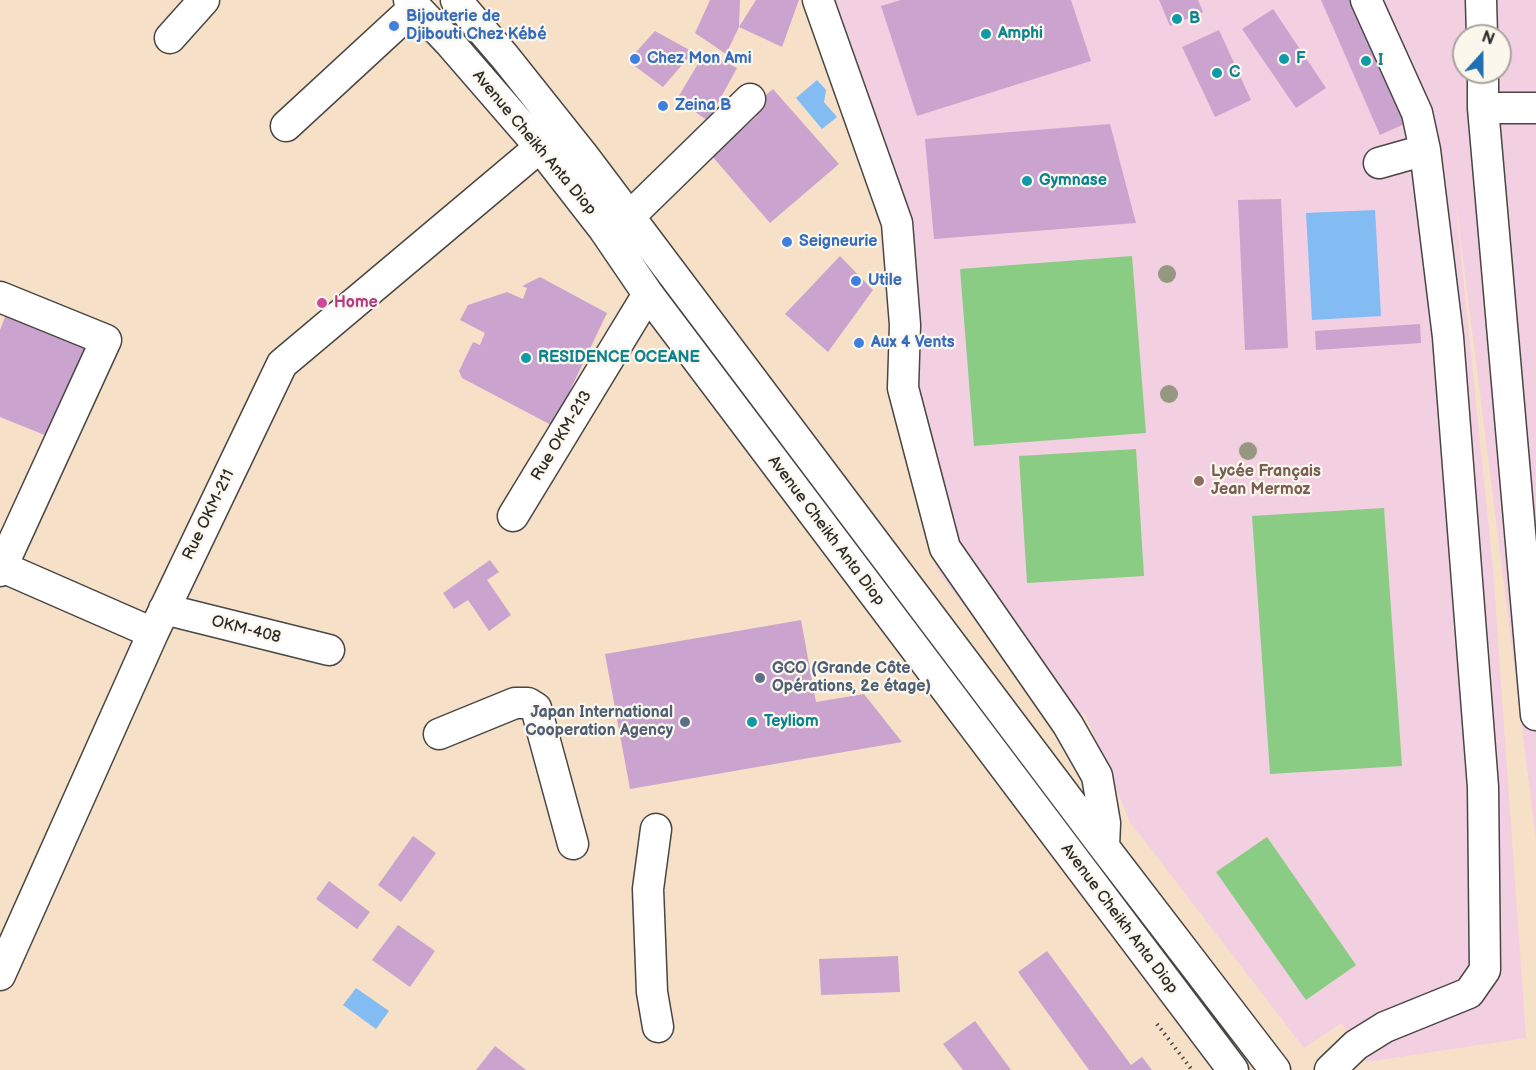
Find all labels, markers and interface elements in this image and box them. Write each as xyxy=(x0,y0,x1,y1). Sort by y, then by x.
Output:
place label: Bijouterie de Djibouti Chez Kébé xyxy=(406,7,546,45)
place label: B xyxy=(1189,9,1200,29)
marker: B xyxy=(1170,12,1184,26)
marker: Bijouterie de Djibouti Chez Kébé xyxy=(387,19,401,33)
place label: Amphi xyxy=(998,24,1043,44)
north arrow xyxy=(1452,24,1512,84)
marker: Amphi xyxy=(979,27,993,41)
text: N xyxy=(1479,28,1497,50)
place label: Chez Mon Ami xyxy=(647,49,752,69)
place label: F xyxy=(1296,49,1306,69)
place label: I xyxy=(1378,51,1383,71)
marker: Chez Mon Ami xyxy=(628,52,642,66)
marker: F xyxy=(1277,52,1291,66)
marker: I xyxy=(1359,54,1373,68)
place label: C xyxy=(1229,63,1240,83)
marker: C xyxy=(1210,66,1224,80)
street label: Avenue Cheikh Anta Diop xyxy=(468,67,600,219)
place label: Zeina B xyxy=(675,96,731,116)
marker: Zeina B xyxy=(656,99,670,113)
place label: Gymnase xyxy=(1039,171,1107,191)
marker: Gymnase xyxy=(1020,174,1034,188)
place label: Seigneurie xyxy=(799,232,878,252)
marker: Seigneurie xyxy=(780,235,794,249)
place label: Utile xyxy=(868,271,902,291)
marker: Utile xyxy=(849,274,863,288)
place label: Home xyxy=(334,293,378,313)
marker: Home xyxy=(315,296,329,310)
place label: Aux 4 Vents xyxy=(871,333,955,353)
marker: Aux 4 Vents xyxy=(852,336,866,350)
place label: RESIDENCE OCEANE xyxy=(538,348,700,368)
marker: RESIDENCE OCEANE xyxy=(519,351,533,365)
street label: Rue OKM-213 xyxy=(528,388,596,484)
street label: Avenue Cheikh Anta Diop xyxy=(763,452,889,610)
place label: Lycée Français Jean Mermoz xyxy=(1211,462,1321,500)
street label: Rue OKM-211 xyxy=(179,467,239,563)
marker: Lycée Français Jean Mermoz xyxy=(1192,474,1206,488)
street label: OKM-408 xyxy=(209,612,283,648)
place label: GCO (Grande Côte Opérations, 2e étage) xyxy=(772,659,931,697)
marker: GCO (Grande Côte Opérations, 2e étage) xyxy=(753,671,767,685)
place label: Japan International Cooperation Agency xyxy=(525,703,673,741)
place label: Teyliom xyxy=(764,712,819,732)
marker: Japan International Cooperation Agency xyxy=(678,715,692,729)
marker: Teyliom xyxy=(745,715,759,729)
street label: Avenue Cheikh Anta Diop xyxy=(1056,840,1182,998)

